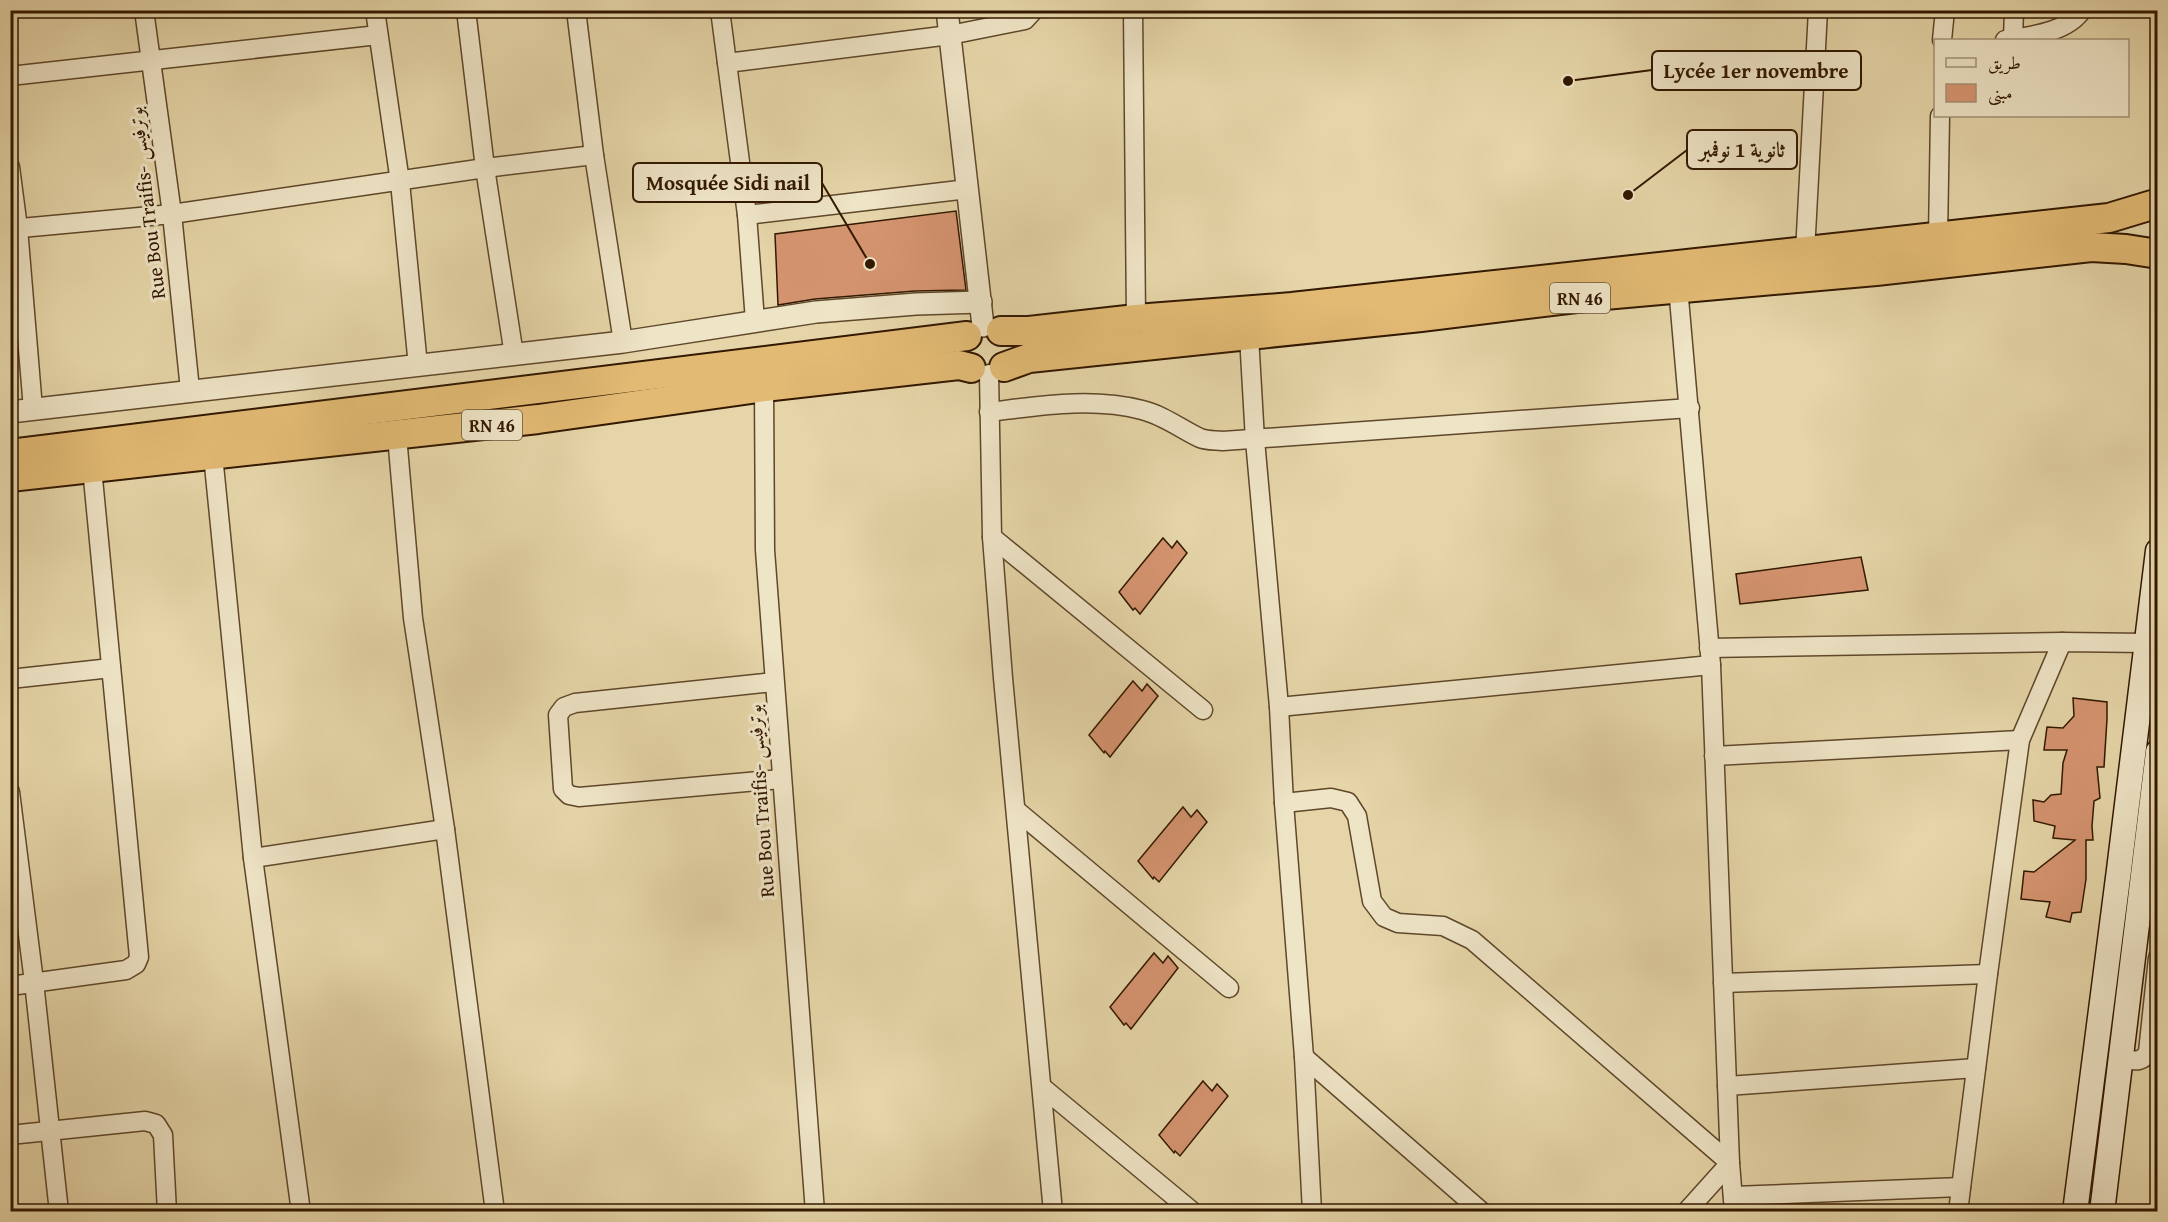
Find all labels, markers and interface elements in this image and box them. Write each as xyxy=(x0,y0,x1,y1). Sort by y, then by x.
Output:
legend xyxy=(1934,39,2129,117)
text: طريق xyxy=(1988,49,2021,76)
callout: Lycée 1er novembre xyxy=(1652,51,1861,90)
text: Lycée 1er novembre xyxy=(1664,55,1848,86)
text: مبنى xyxy=(1988,79,2013,106)
street label: Rue Bou Traifis- بوترفيس xyxy=(120,105,172,301)
callout: ثانوية 1 نوفمبر xyxy=(1687,130,1797,169)
text: ثانوية 1 نوفمبر xyxy=(1697,134,1786,165)
callout: Mosquée Sidi nail xyxy=(633,163,822,202)
text: Mosquée Sidi nail xyxy=(646,167,811,198)
road number: RN 46 xyxy=(1550,283,1610,313)
road number: RN 46 xyxy=(462,410,522,440)
street label: Rue Bou Traifis- بوترفيس xyxy=(739,703,781,899)

